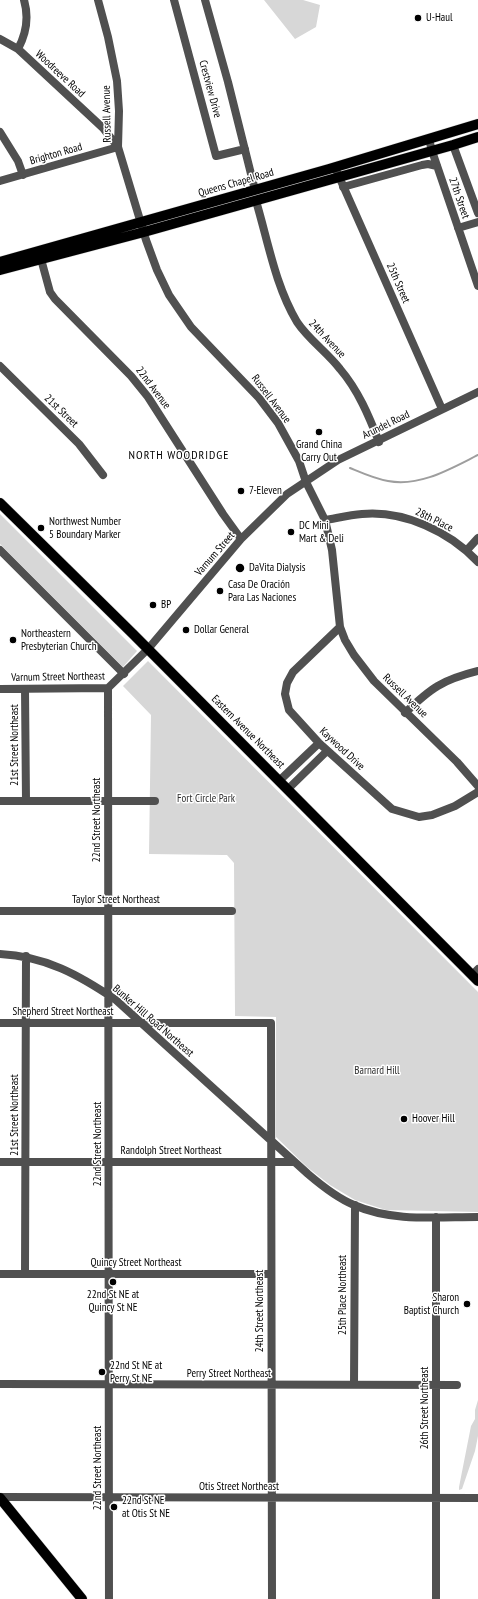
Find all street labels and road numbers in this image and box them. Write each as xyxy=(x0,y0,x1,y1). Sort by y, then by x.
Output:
street label: Woodreeve Road xyxy=(32,48,88,100)
street label: Crestview Drive xyxy=(196,59,224,119)
street label: Russell Avenue xyxy=(100,85,114,143)
street label: Brighton Road xyxy=(28,140,84,168)
street label: Queens Chapel Road xyxy=(197,166,275,200)
street label: 27th Street xyxy=(446,176,472,220)
street label: 25th Street xyxy=(383,261,413,305)
street label: 24th Avenue xyxy=(306,317,348,361)
street label: 22nd Avenue xyxy=(133,364,173,412)
street label: Russell Avenue xyxy=(248,372,294,426)
street label: 21st Street xyxy=(41,392,81,430)
street label: Arundel Road xyxy=(360,408,412,442)
street label: 28th Place xyxy=(413,505,455,535)
street label: Varnum Street xyxy=(192,529,238,579)
street label: Varnum Street Northeast xyxy=(11,670,105,684)
street label: Russell Avenue xyxy=(380,671,430,721)
street label: Eastern Avenue Northeast xyxy=(209,693,287,771)
street label: 21st Street Northeast xyxy=(8,704,22,786)
street label: Kaywood Drive xyxy=(317,725,367,773)
street label: 22nd Street Northeast xyxy=(90,778,104,862)
street label: Taylor Street Northeast xyxy=(72,893,160,907)
street label: Bunker Hill Road Northeast xyxy=(110,982,196,1060)
street label: Shepherd Street Northeast xyxy=(13,1005,113,1019)
street label: 21st Street Northeast xyxy=(8,1074,22,1156)
street label: 22nd Street Northeast xyxy=(91,1102,105,1186)
street label: Randolph Street Northeast xyxy=(120,1144,222,1158)
street label: 25th Place Northeast xyxy=(336,1255,350,1335)
street label: Quincy Street Northeast xyxy=(91,1256,181,1270)
street label: 24th Street Northeast xyxy=(253,1270,267,1352)
street label: Perry Street Northeast xyxy=(187,1367,271,1381)
street label: 26th Street Northeast xyxy=(418,1367,432,1449)
street label: 22nd Street Northeast xyxy=(91,1426,105,1510)
street label: Otis Street Northeast xyxy=(199,1480,279,1494)

